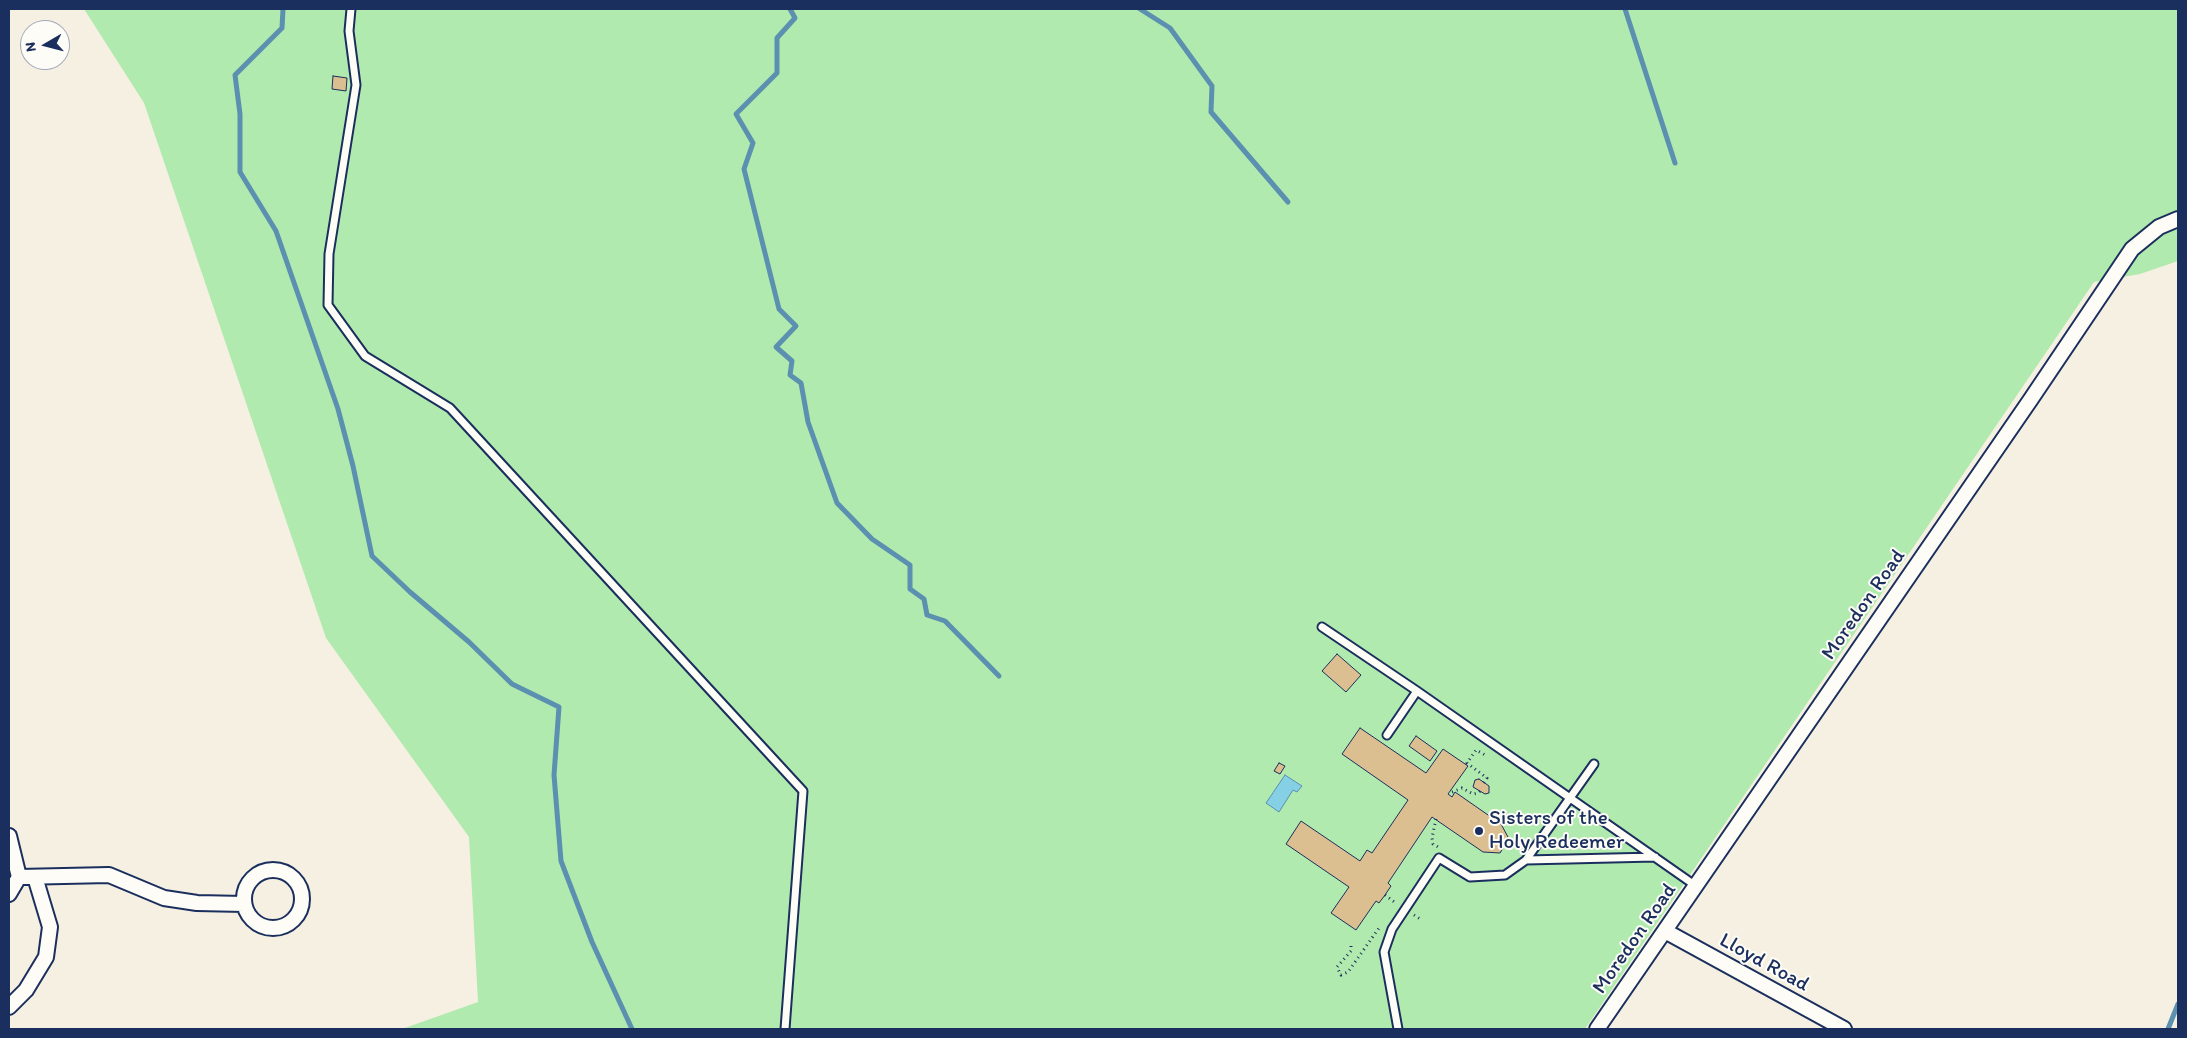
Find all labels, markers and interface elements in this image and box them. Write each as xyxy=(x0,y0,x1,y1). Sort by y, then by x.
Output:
north arrow xyxy=(20,20,70,70)
text: N xyxy=(22,41,40,53)
street label: Moredon Road xyxy=(1817,545,1911,665)
place label: Sisters of the Holy Redeemer xyxy=(1489,806,1624,856)
marker: Sisters of the Holy Redeemer xyxy=(1473,825,1485,837)
street label: Moredon Road xyxy=(1588,879,1682,999)
street label: Lloyd Road xyxy=(1715,928,1813,998)

